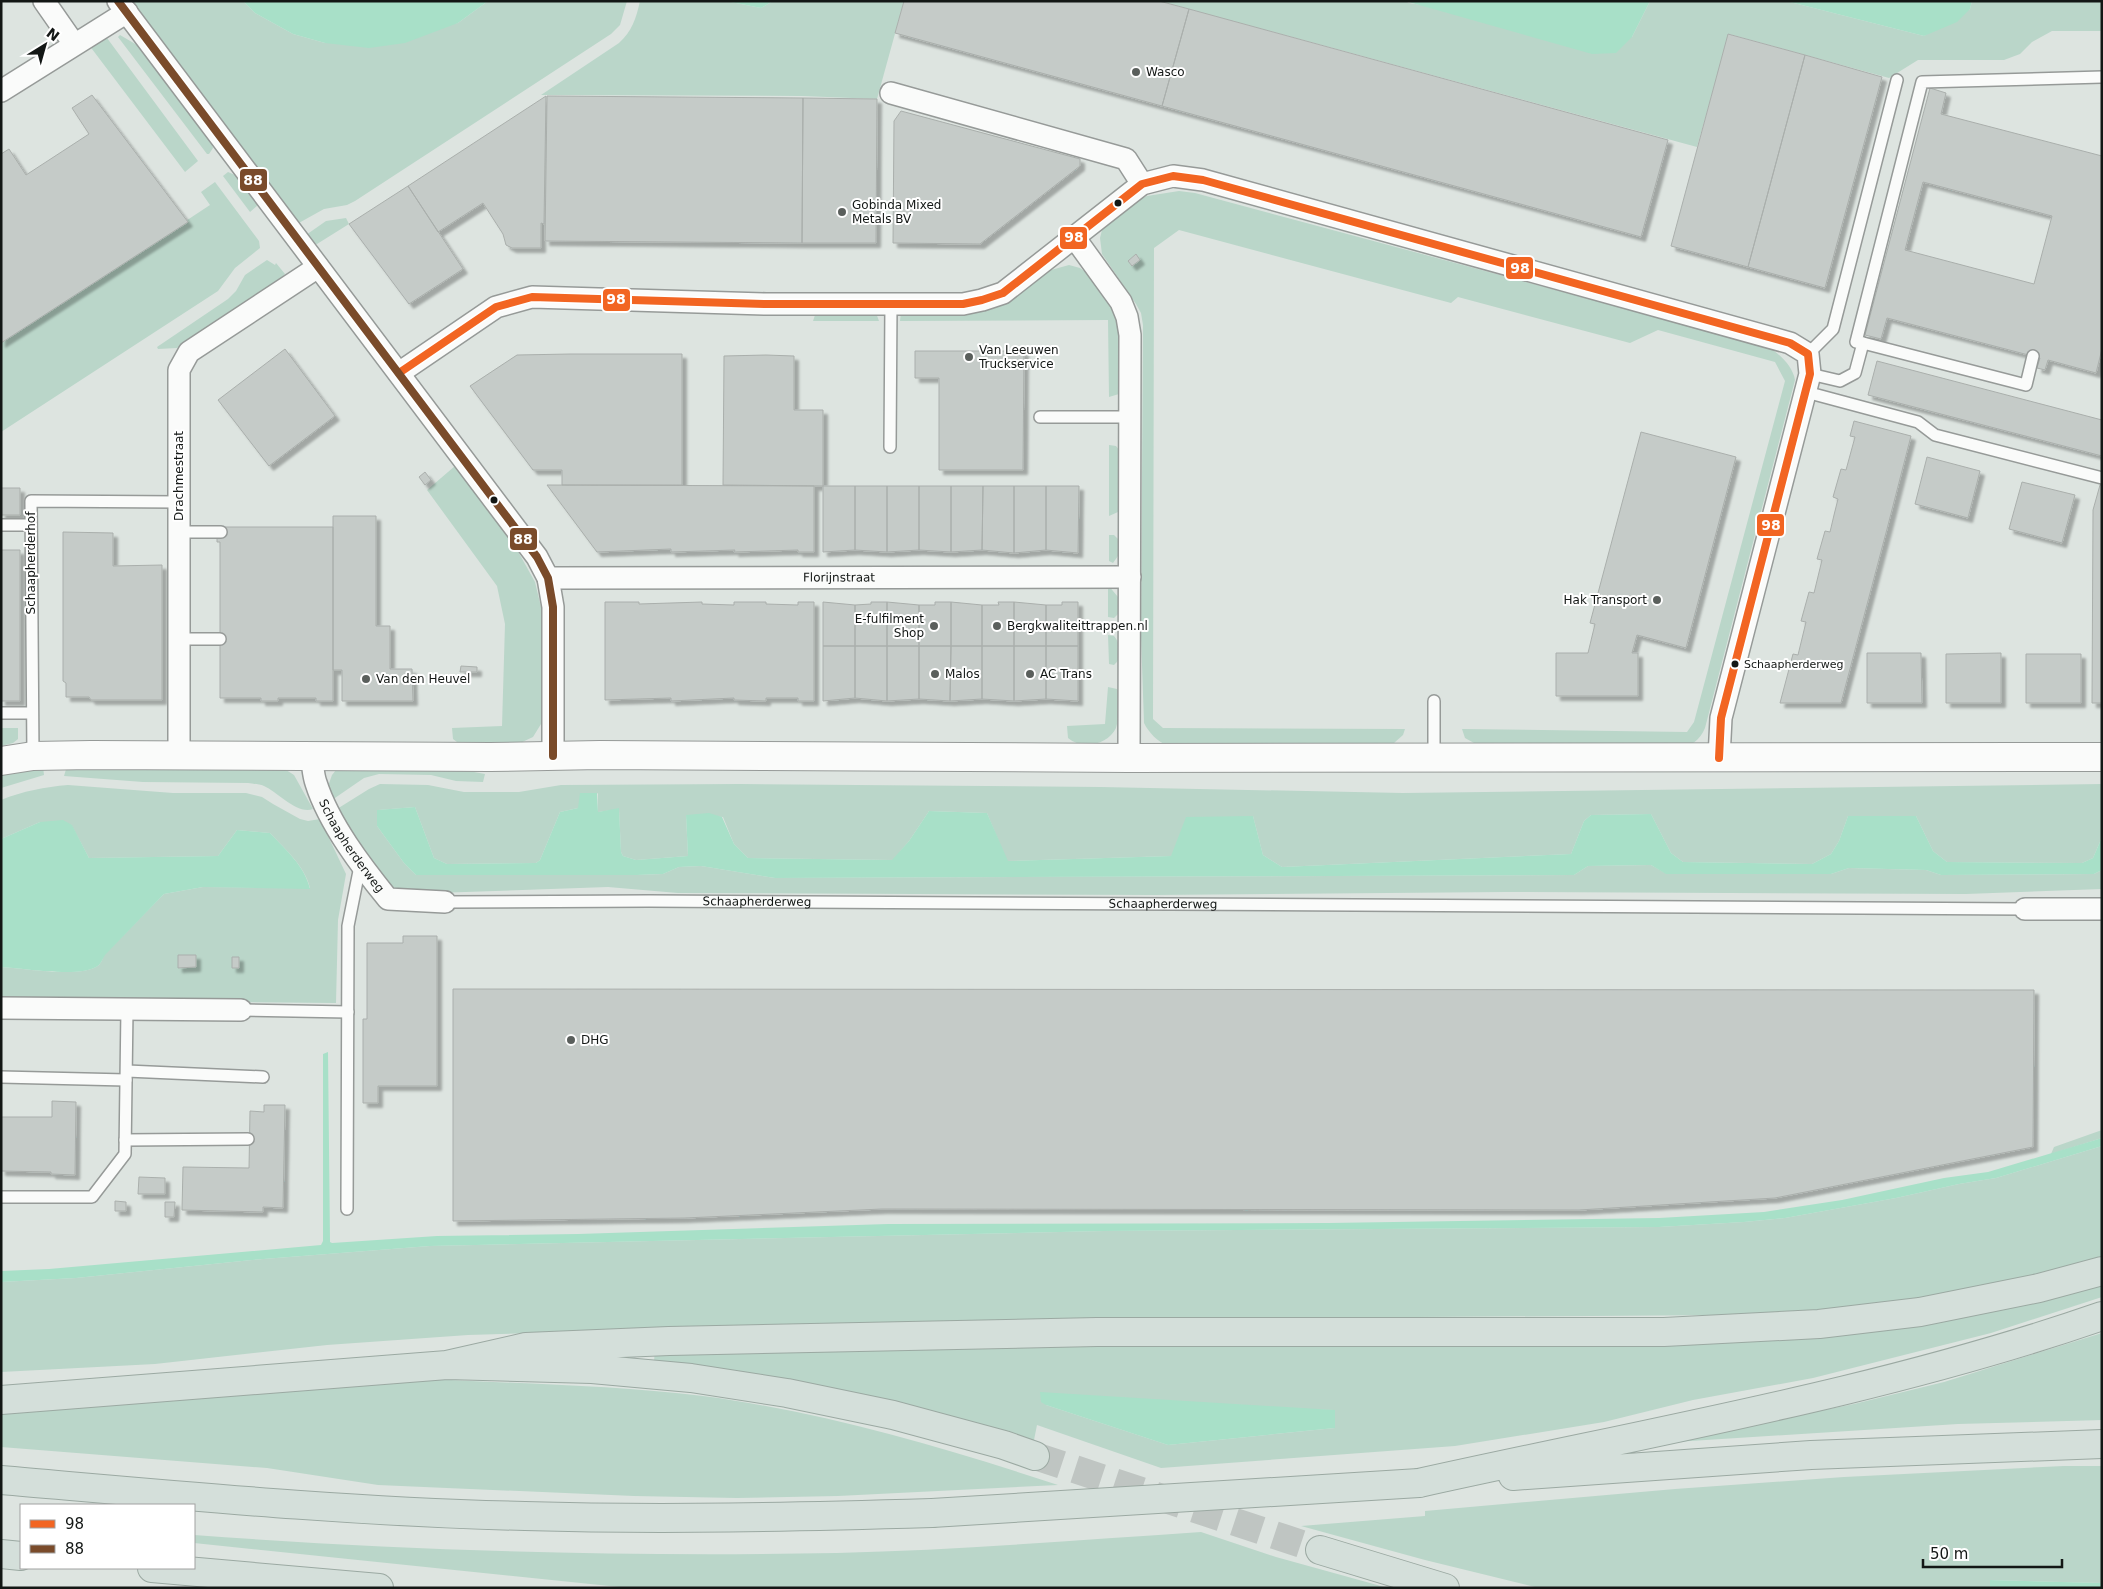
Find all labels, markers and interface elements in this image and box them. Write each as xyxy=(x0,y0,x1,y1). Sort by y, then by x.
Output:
north arrow xyxy=(20,20,70,70)
text: N xyxy=(43,25,62,45)
place label: Wasco xyxy=(1146,65,1185,79)
marker: Wasco xyxy=(1130,66,1142,78)
line badge: 88 xyxy=(239,168,268,192)
text: 88 xyxy=(243,172,263,188)
place label: Gobinda Mixed Metals BV xyxy=(852,198,941,226)
unlabelled marker xyxy=(1113,198,1123,208)
marker: Gobinda Mixed Metals BV xyxy=(836,206,848,218)
line badge: 98 xyxy=(1059,226,1088,250)
text: 98 xyxy=(1064,229,1084,245)
line badge: 98 xyxy=(1505,256,1534,280)
text: 98 xyxy=(1510,260,1530,276)
line badge: 98 xyxy=(602,288,631,312)
text: 98 xyxy=(606,291,626,307)
place label: Van Leeuwen Truckservice xyxy=(978,343,1059,371)
marker: Van Leeuwen Truckservice xyxy=(963,351,975,363)
street label: Drachmestraat xyxy=(172,431,186,521)
unlabelled marker xyxy=(489,495,499,505)
street label: Schaapherderhof xyxy=(24,511,38,614)
line badge: 98 xyxy=(1756,513,1785,537)
text: 98 xyxy=(1761,517,1781,533)
line badge: 88 xyxy=(509,527,538,551)
text: 88 xyxy=(513,531,533,547)
street label: Florijnstraat xyxy=(803,570,875,585)
place label: Hak Transport xyxy=(1564,593,1647,607)
marker: Hak Transport xyxy=(1651,594,1663,606)
place label: E-fulfilment Shop xyxy=(855,612,924,640)
place label: Bergkwaliteittrappen.nl xyxy=(1007,619,1148,633)
marker: E-fulfilment Shop xyxy=(928,620,940,632)
marker: Bergkwaliteittrappen.nl xyxy=(991,620,1003,632)
place label: Schaapherderweg xyxy=(1744,658,1844,671)
marker: Schaapherderweg xyxy=(1730,659,1740,669)
place label: Malos xyxy=(945,667,980,681)
place label: AC Trans xyxy=(1040,667,1092,681)
marker: Malos xyxy=(929,668,941,680)
marker: AC Trans xyxy=(1024,668,1036,680)
place label: Van den Heuvel xyxy=(376,672,470,686)
marker: Van den Heuvel xyxy=(360,673,372,685)
street label: Schaapherderweg xyxy=(316,797,387,895)
street label: Schaapherderweg xyxy=(703,894,811,909)
street label: Schaapherderweg xyxy=(1109,897,1217,911)
place label: DHG xyxy=(581,1033,609,1047)
marker: DHG xyxy=(565,1034,577,1046)
legend xyxy=(20,1504,195,1569)
text: 98 xyxy=(65,1515,84,1533)
scale bar xyxy=(1923,1536,2062,1568)
text: 88 xyxy=(65,1540,84,1558)
text: 50 m xyxy=(1930,1545,1968,1563)

